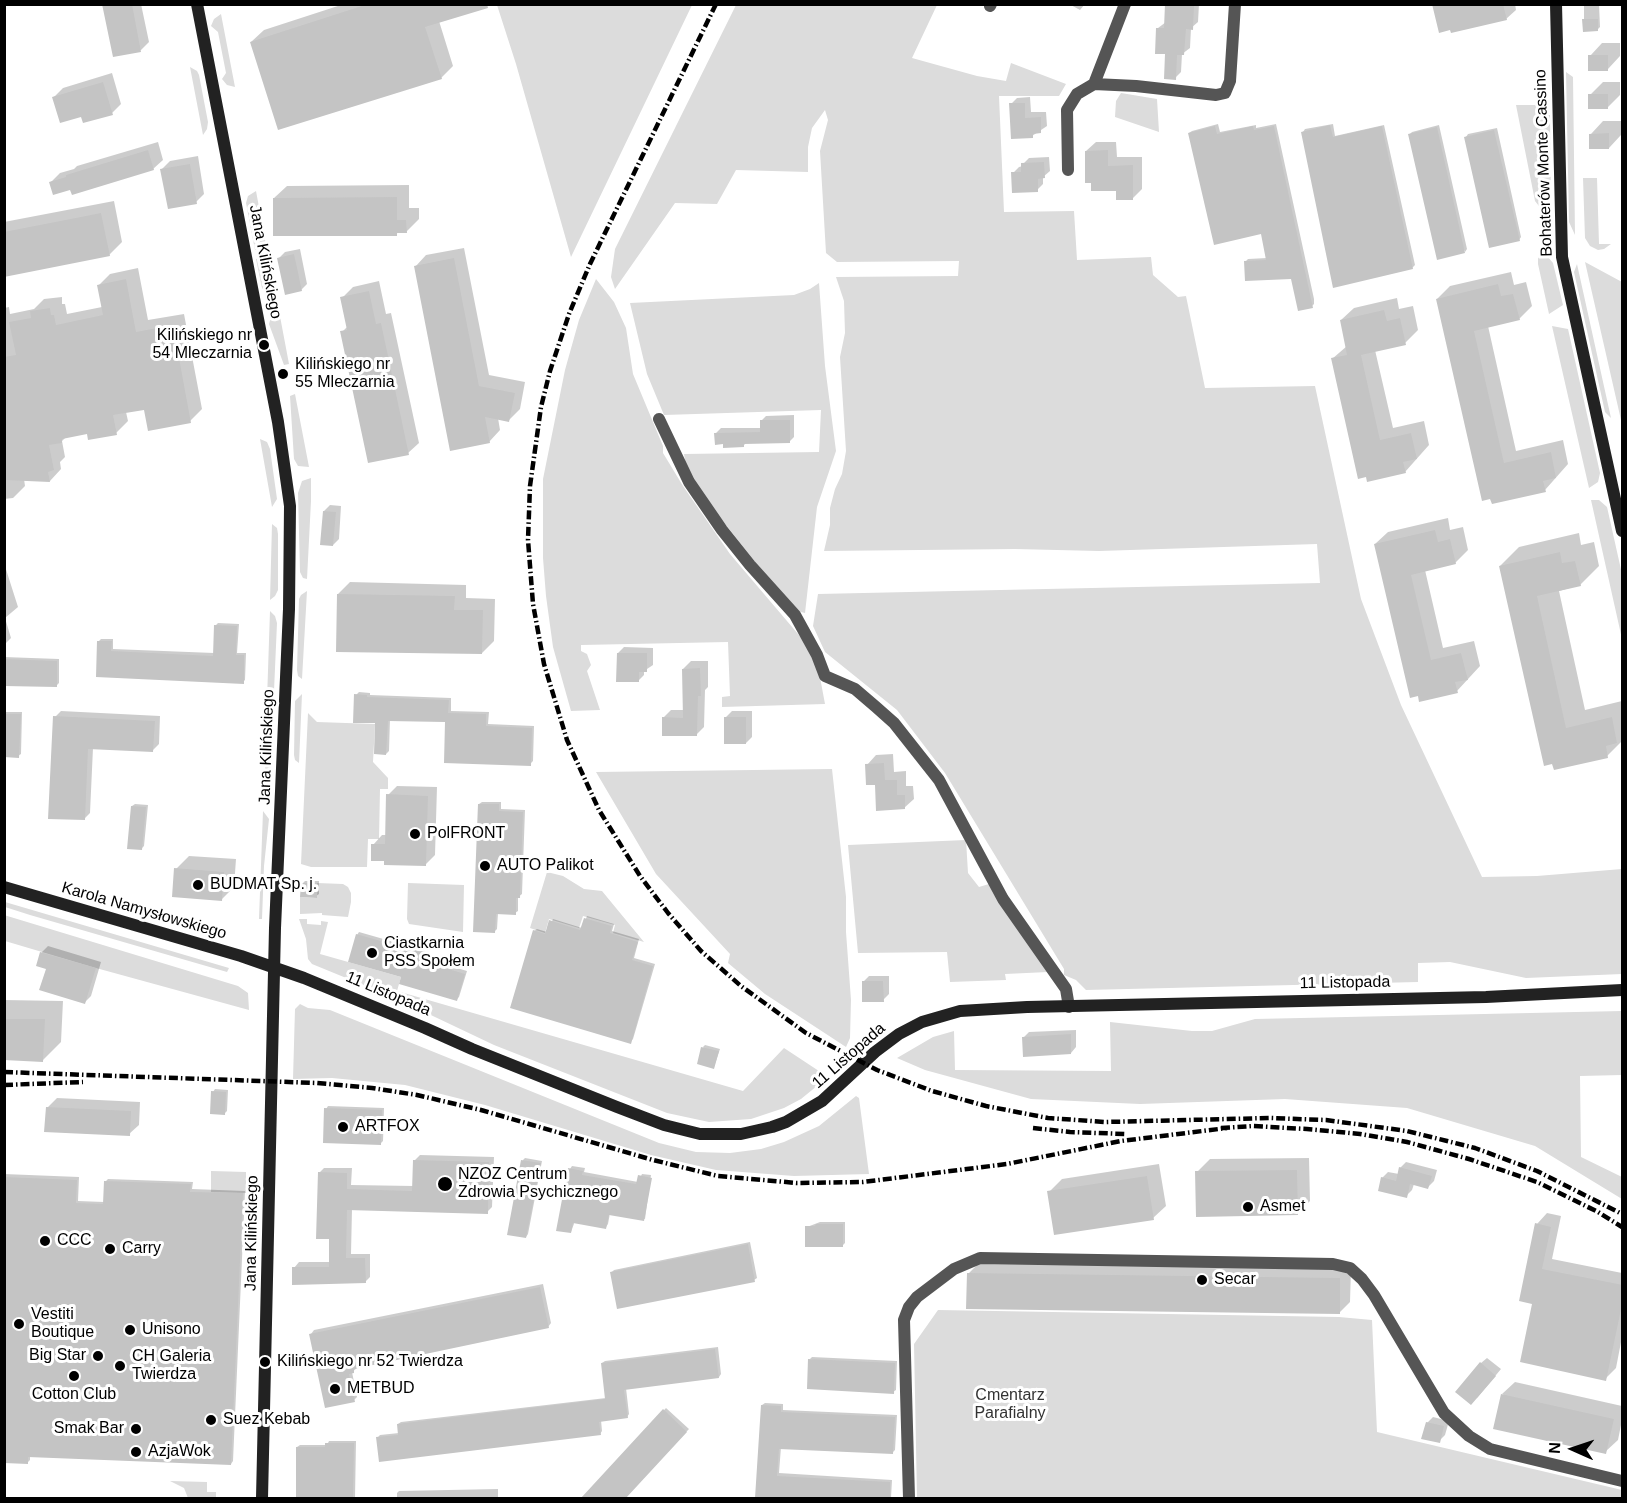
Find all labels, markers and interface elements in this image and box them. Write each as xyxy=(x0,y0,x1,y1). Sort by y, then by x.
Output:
street label: Bohaterów Monte Cassino xyxy=(1531,69,1557,257)
street label: Jana Kilińskiego xyxy=(245,203,285,321)
place label: Kilińskiego nr 54 Mleczarnia xyxy=(152,326,252,364)
marker: Kilińskiego nr 54 Mleczarnia xyxy=(257,338,271,352)
place label: Kilińskiego nr 55 Mleczarnia xyxy=(295,355,395,393)
marker: Kilińskiego nr 55 Mleczarnia xyxy=(276,367,290,381)
street label: Jana Kilińskiego xyxy=(255,689,279,805)
place label: PolFRONT xyxy=(427,824,505,844)
marker: PolFRONT xyxy=(408,827,422,841)
place label: AUTO Palikot xyxy=(497,856,594,876)
marker: AUTO Palikot xyxy=(478,859,492,873)
place label: BUDMAT Sp. j. xyxy=(210,875,317,895)
street label: Karola Namysłowskiego xyxy=(59,878,229,944)
marker: BUDMAT Sp. j. xyxy=(191,878,205,892)
place label: Ciastkarnia PSS Społem xyxy=(384,934,475,972)
marker: Ciastkarnia PSS Społem xyxy=(365,946,379,960)
street label: 11 Listopada xyxy=(343,967,433,1021)
street label: 11 Listopada xyxy=(1300,973,1390,993)
street label: 11 Listopada xyxy=(809,1019,889,1093)
place label: ARTFOX xyxy=(355,1117,420,1137)
marker: ARTFOX xyxy=(336,1120,350,1134)
place label: NZOZ Centrum Zdrowia Psychicznego xyxy=(458,1165,618,1203)
street label: Jana Kilińskiego xyxy=(241,1175,263,1291)
marker: NZOZ Centrum Zdrowia Psychicznego xyxy=(436,1175,454,1193)
place label: Asmet xyxy=(1260,1197,1305,1217)
marker: Asmet xyxy=(1241,1200,1255,1214)
place label: CCC xyxy=(57,1231,92,1251)
marker: CCC xyxy=(38,1234,52,1248)
place label: Carry xyxy=(122,1239,161,1259)
marker: Carry xyxy=(103,1242,117,1256)
place label: Secar xyxy=(1214,1270,1256,1290)
marker: Secar xyxy=(1195,1273,1209,1287)
place label: Vestiti Boutique xyxy=(31,1305,94,1343)
marker: Vestiti Boutique xyxy=(12,1317,26,1331)
place label: Unisono xyxy=(142,1320,201,1340)
marker: Unisono xyxy=(123,1323,137,1337)
place label: Big Star xyxy=(29,1346,86,1366)
place label: CH Galeria Twierdza xyxy=(132,1347,211,1385)
marker: Big Star xyxy=(91,1349,105,1363)
place label: Kilińskiego nr 52 Twierdza xyxy=(277,1352,463,1372)
marker: Kilińskiego nr 52 Twierdza xyxy=(258,1355,272,1369)
marker: CH Galeria Twierdza xyxy=(113,1359,127,1373)
marker: Cotton Club xyxy=(67,1369,81,1383)
place label: METBUD xyxy=(347,1379,415,1399)
marker: METBUD xyxy=(328,1382,342,1396)
place label: Cotton Club xyxy=(32,1385,116,1405)
park label: Cmentarz Parafialny xyxy=(974,1386,1046,1424)
place label: Suez Kebab xyxy=(223,1410,310,1430)
marker: Suez Kebab xyxy=(204,1413,218,1427)
place label: Smak Bar xyxy=(54,1419,124,1439)
north arrow xyxy=(1543,1419,1603,1479)
marker: Smak Bar xyxy=(129,1422,143,1436)
place label: AzjaWok xyxy=(148,1442,211,1462)
text: N xyxy=(1546,1442,1563,1454)
marker: AzjaWok xyxy=(129,1445,143,1459)

